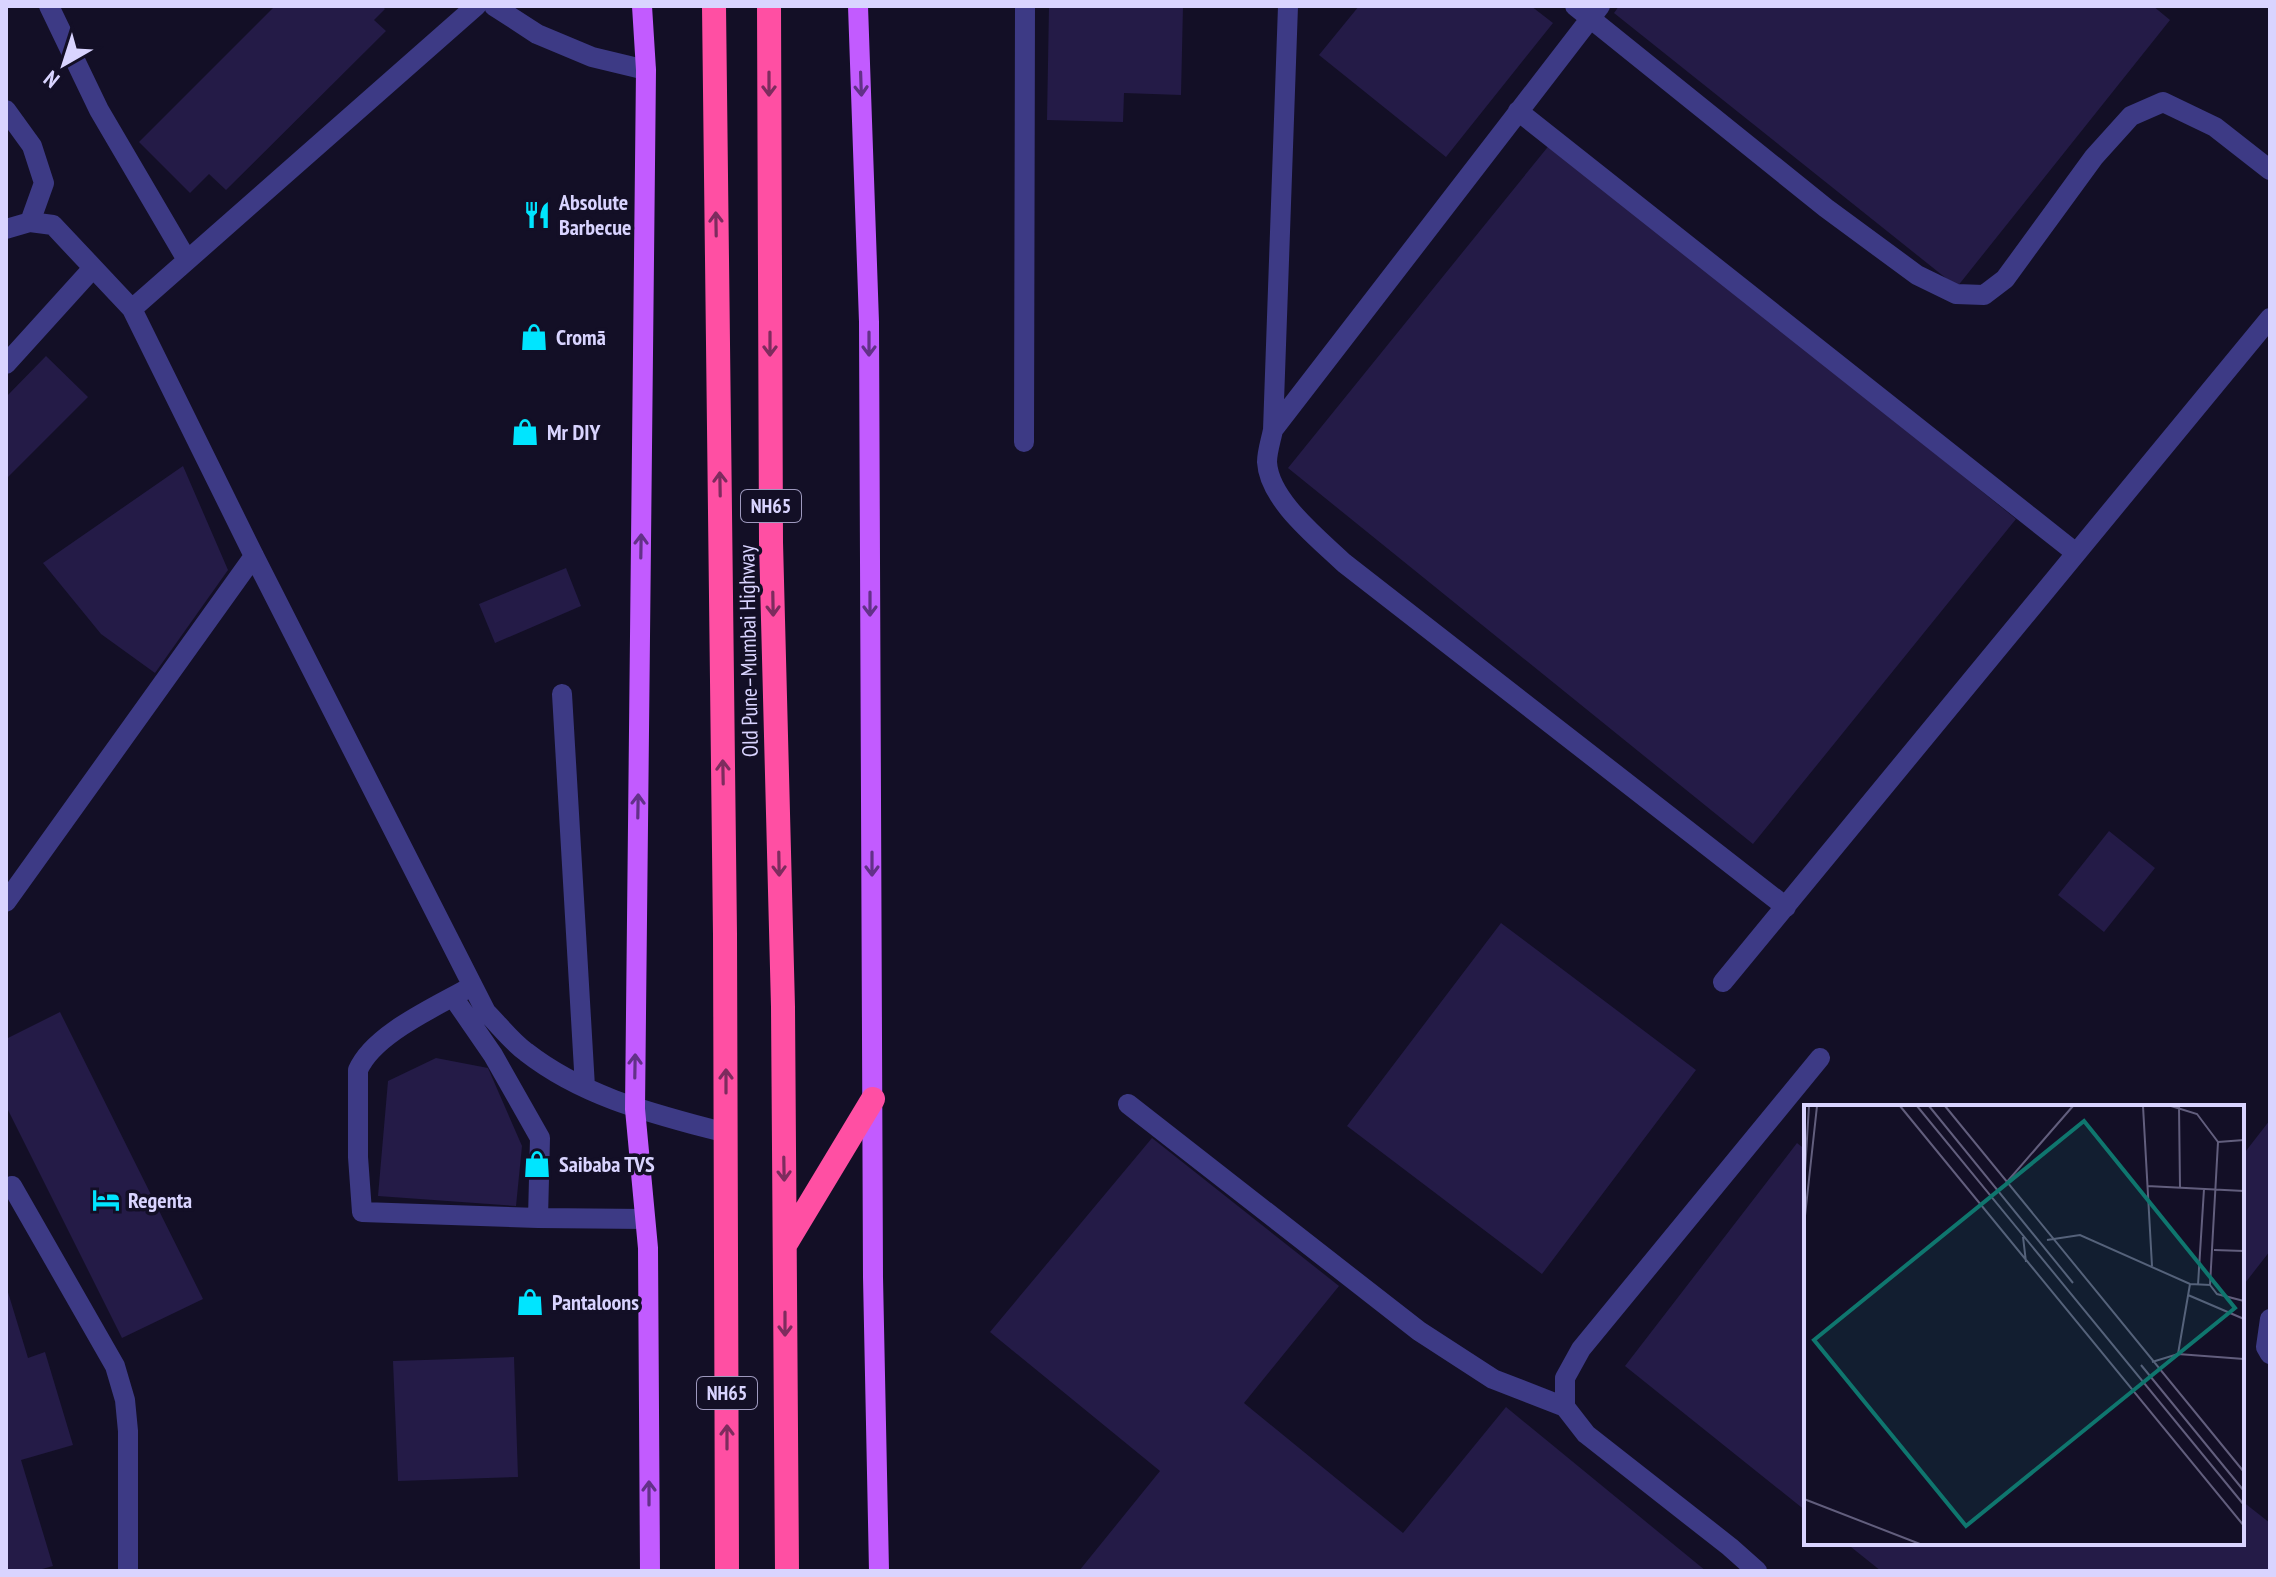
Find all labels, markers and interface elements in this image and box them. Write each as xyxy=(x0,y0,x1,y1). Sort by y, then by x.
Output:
north arrow xyxy=(24,24,104,104)
text: N xyxy=(38,65,65,94)
one-way arrow xyxy=(761,70,777,97)
one-way arrow xyxy=(853,70,868,97)
place label: Absolute Barbecue xyxy=(558,188,631,241)
restaurant icon: Absolute Barbecue xyxy=(522,200,552,230)
one-way arrow xyxy=(709,211,724,238)
shop icon: Cromā xyxy=(519,322,549,352)
place label: Cromā xyxy=(556,323,606,351)
one-way arrow xyxy=(762,330,778,357)
one-way arrow xyxy=(861,330,877,357)
shop icon: Mr DIY xyxy=(510,417,540,447)
place label: Mr DIY xyxy=(547,418,601,446)
one-way arrow xyxy=(712,471,727,498)
road number: NH65 xyxy=(741,490,801,522)
one-way arrow xyxy=(633,533,649,560)
street label: Old Pune–Mumbai Highway xyxy=(732,544,764,757)
one-way arrow xyxy=(765,590,780,617)
one-way arrow xyxy=(862,590,878,617)
one-way arrow xyxy=(715,759,731,786)
one-way arrow xyxy=(630,793,646,820)
one-way arrow xyxy=(771,850,787,877)
one-way arrow xyxy=(864,850,880,877)
one-way arrow xyxy=(628,1053,643,1080)
one-way arrow xyxy=(718,1068,734,1095)
inset map xyxy=(1804,1105,2244,1545)
shop icon: Saibaba TVS xyxy=(522,1149,552,1179)
place label: Saibaba TVS xyxy=(559,1150,655,1178)
one-way arrow xyxy=(776,1155,792,1182)
hotel icon: Regenta xyxy=(91,1185,121,1215)
place label: Regenta xyxy=(128,1186,192,1214)
shop icon: Pantaloons xyxy=(515,1287,545,1317)
place label: Pantaloons xyxy=(552,1288,639,1316)
one-way arrow xyxy=(777,1310,793,1337)
road number: NH65 xyxy=(697,1377,757,1409)
one-way arrow xyxy=(719,1424,735,1451)
one-way arrow xyxy=(641,1480,657,1507)

